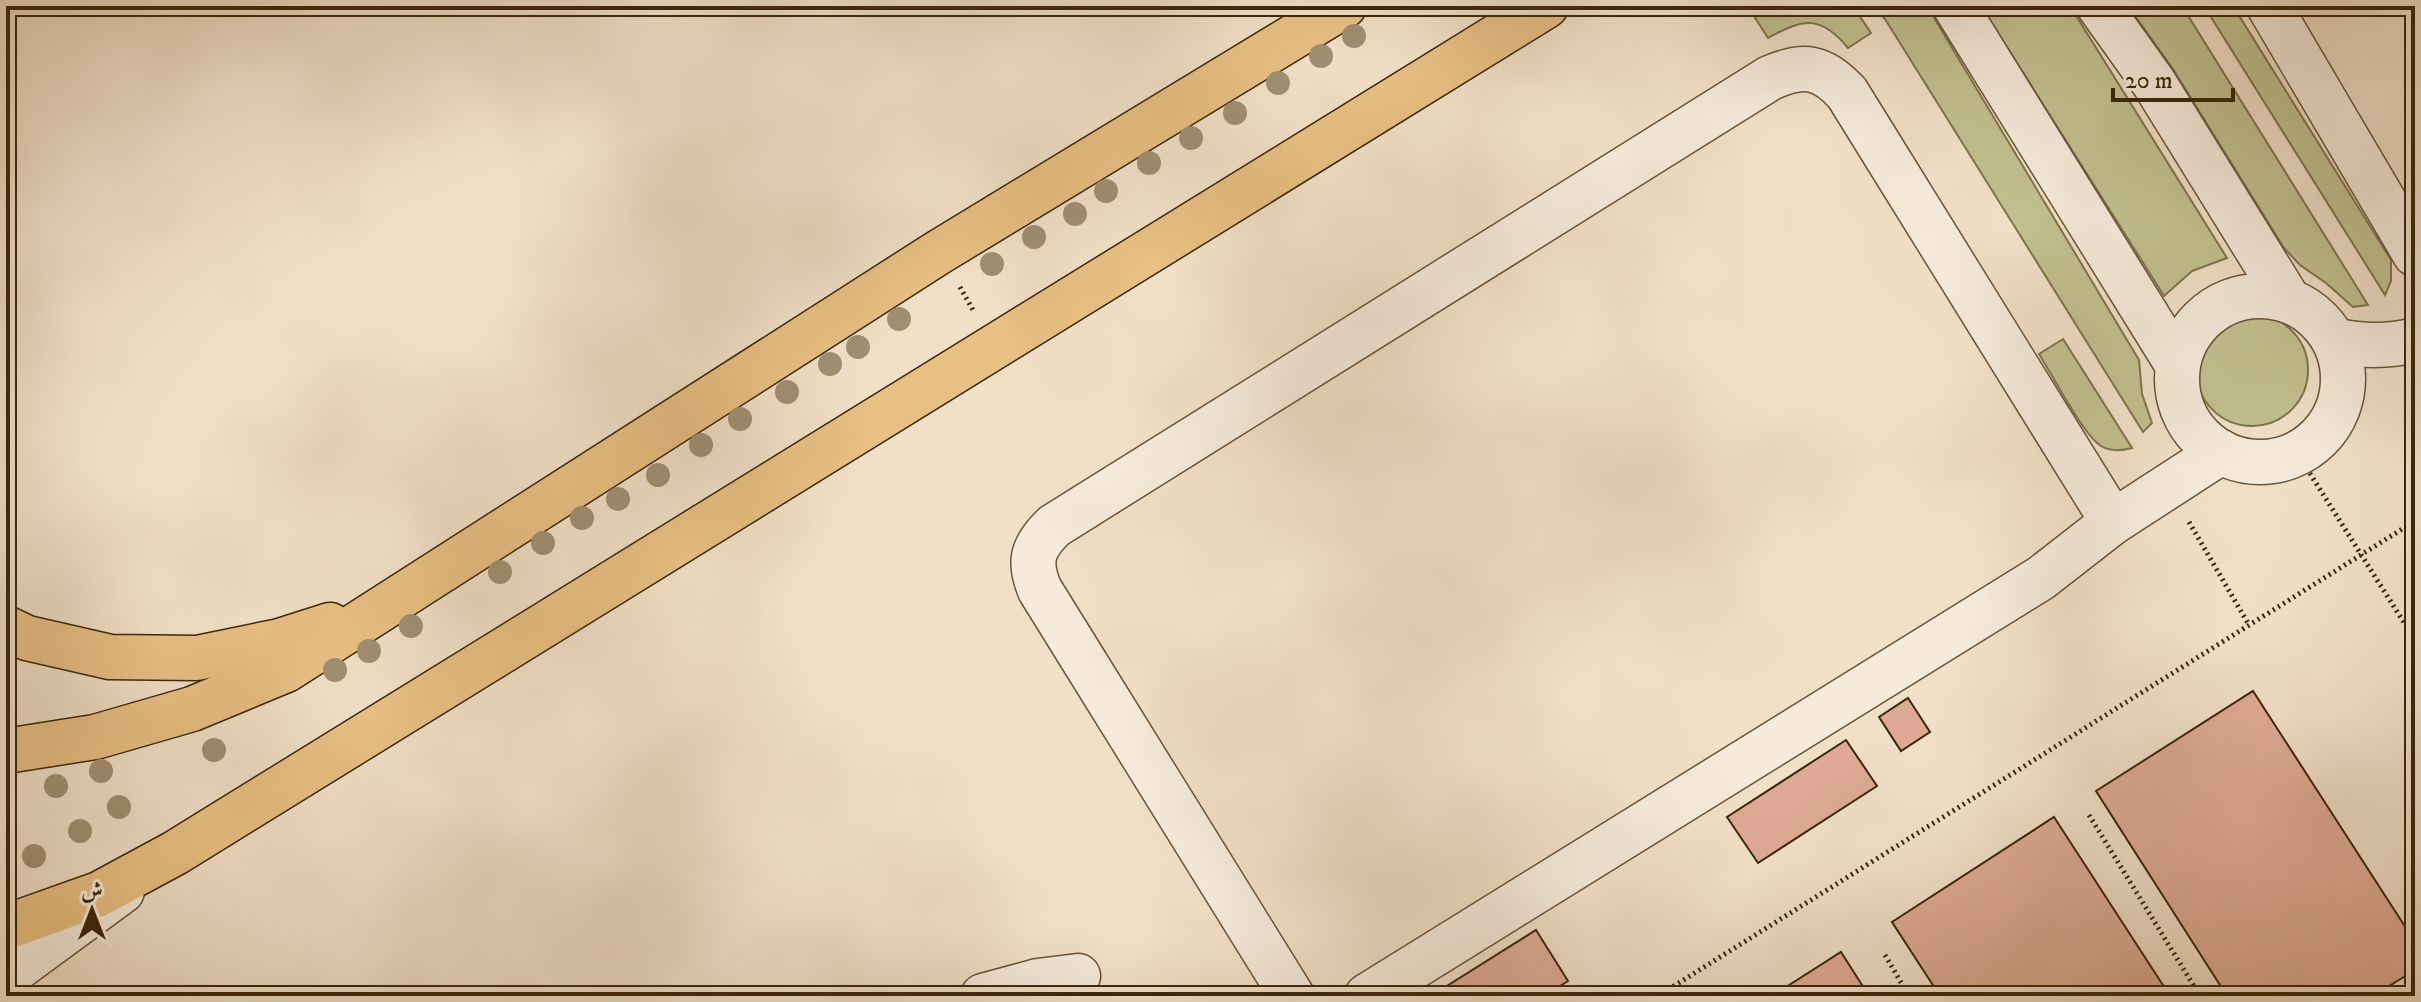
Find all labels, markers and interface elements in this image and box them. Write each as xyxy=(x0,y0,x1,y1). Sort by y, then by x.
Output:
scale bar xyxy=(2113,52,2233,102)
text: 20 m xyxy=(2125,66,2173,96)
north arrow xyxy=(52,870,132,950)
text: ش xyxy=(81,878,103,905)

